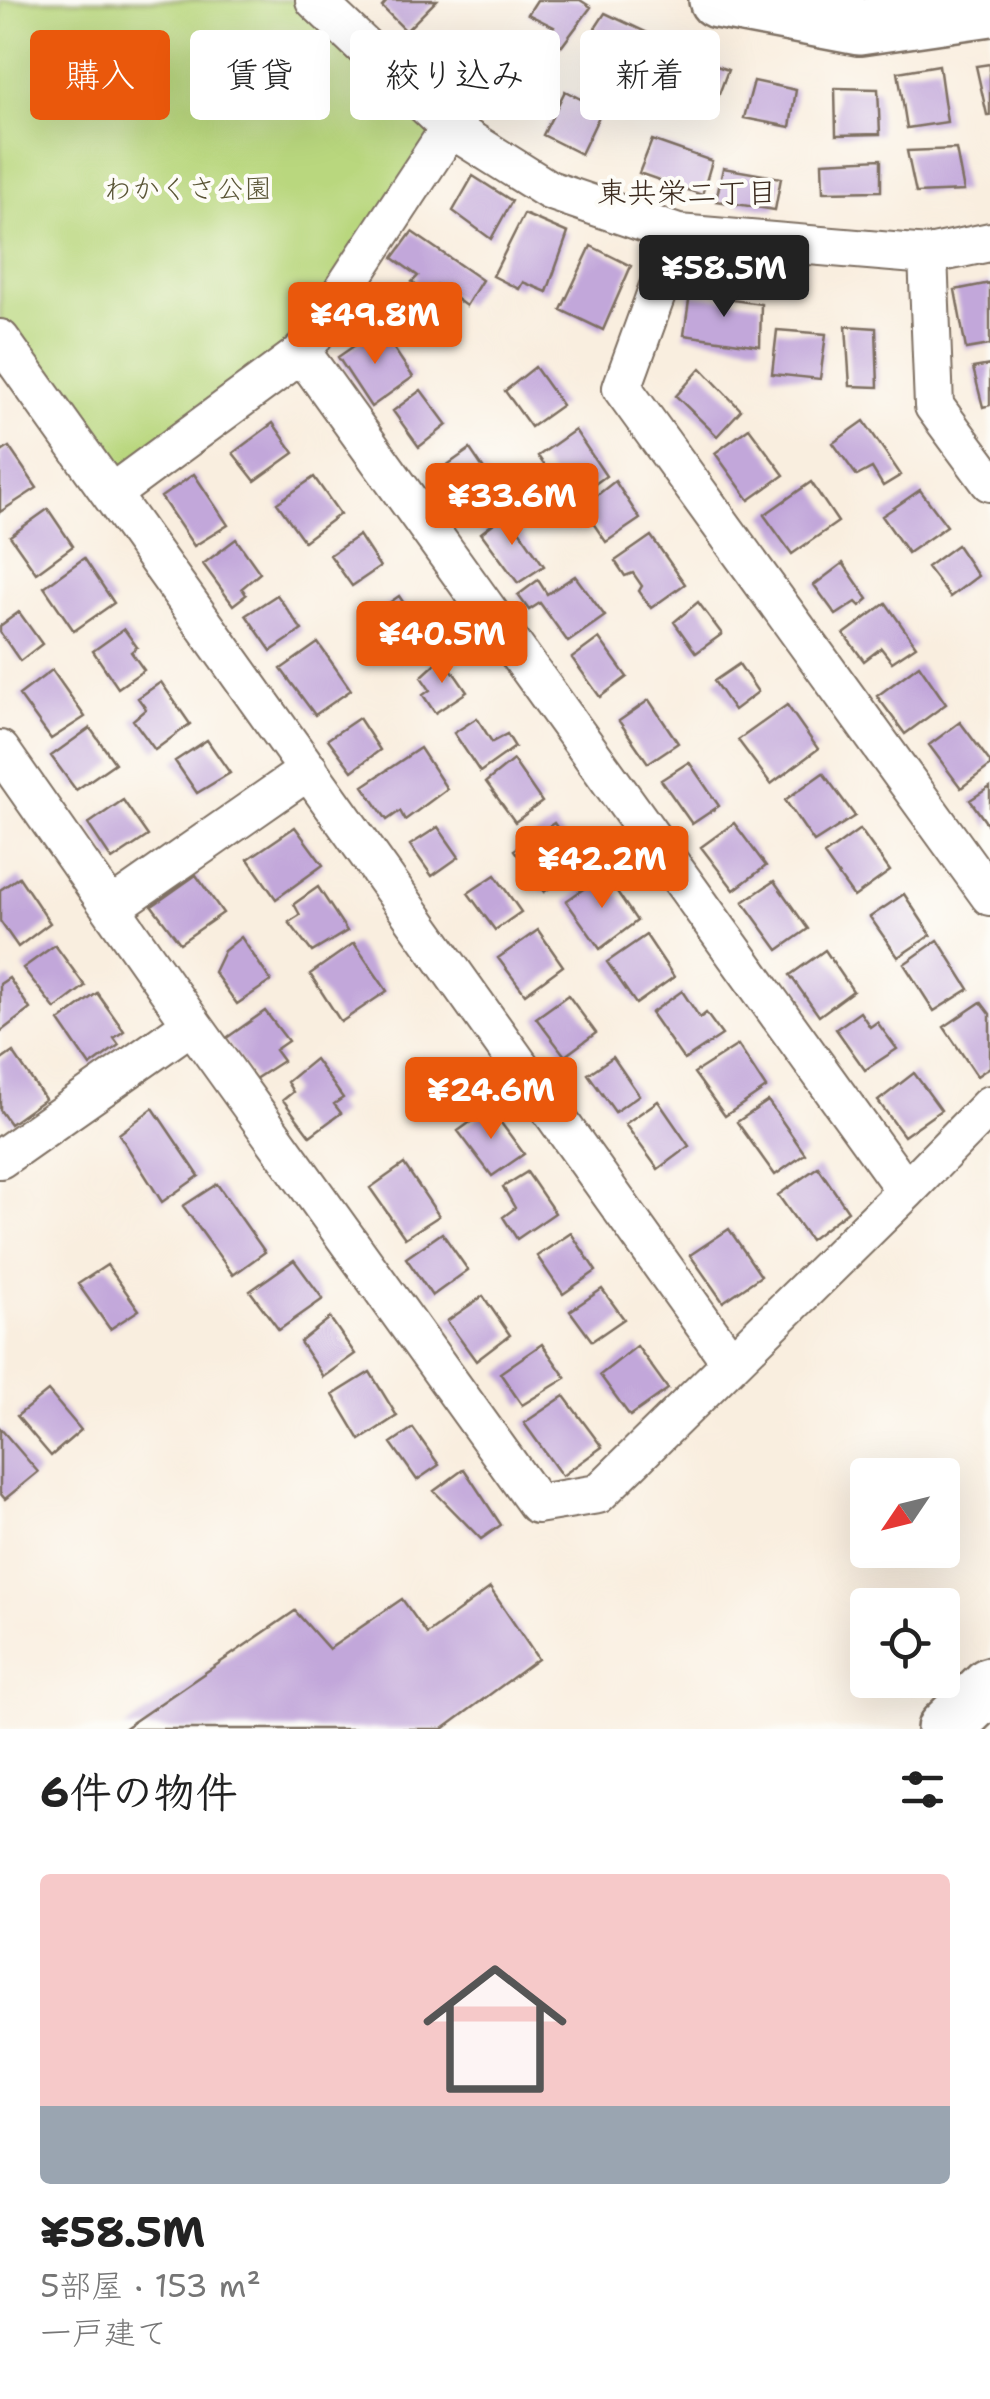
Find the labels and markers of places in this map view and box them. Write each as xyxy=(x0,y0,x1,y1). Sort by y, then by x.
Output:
pin: ¥58.5M xyxy=(643,235,805,320)
pin: ¥49.8M xyxy=(294,282,456,367)
pin: ¥33.6M xyxy=(431,463,593,548)
pin: ¥40.5M xyxy=(361,601,523,686)
pin: ¥42.2M xyxy=(521,826,683,911)
pin: ¥24.6M xyxy=(410,1057,572,1142)

